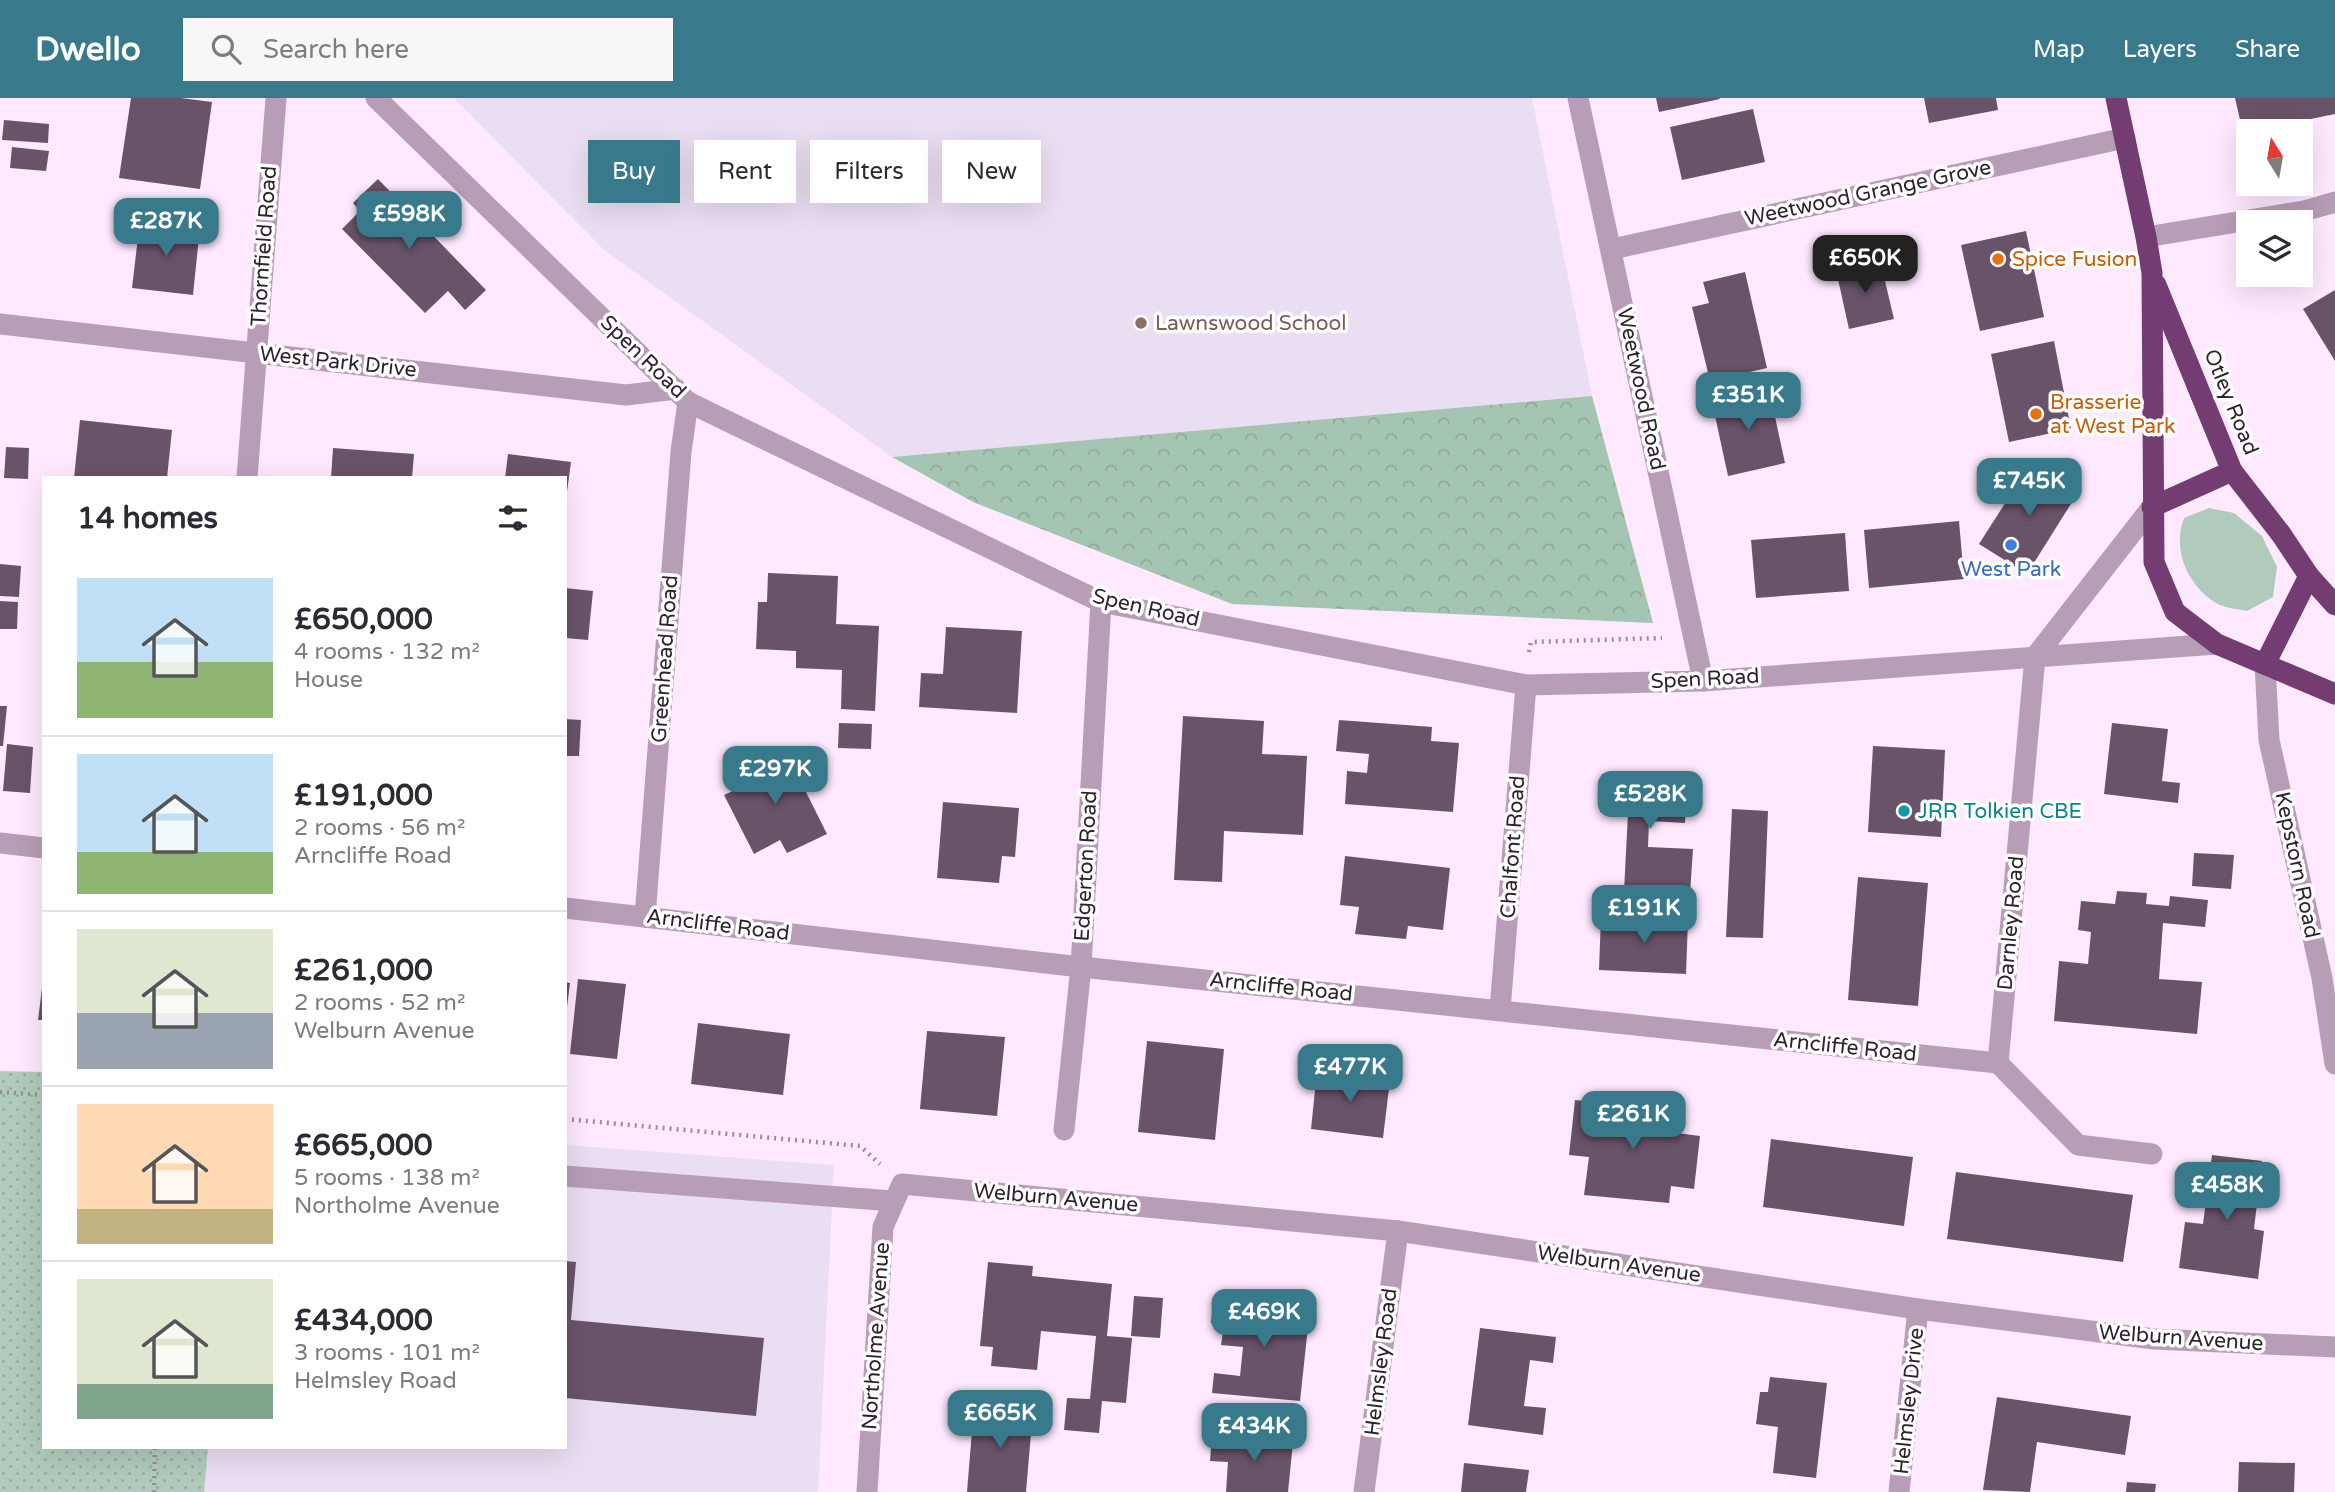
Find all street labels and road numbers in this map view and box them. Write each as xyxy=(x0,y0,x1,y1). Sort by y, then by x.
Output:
street label: Weetwood Grange Grove xyxy=(1743,155,1993,231)
street label: Thornfield Road xyxy=(246,165,282,327)
street label: Weetwood Road xyxy=(1612,305,1670,473)
street label: Spen Road xyxy=(595,310,691,404)
street label: West Park Drive xyxy=(258,341,418,383)
street label: Otley Road xyxy=(2199,346,2263,458)
street label: Greenhead Road xyxy=(647,574,683,744)
street label: Spen Road xyxy=(1090,584,1202,632)
street label: Spen Road xyxy=(1650,664,1760,694)
street label: Chalfont Road xyxy=(1496,775,1530,919)
street label: Edgerton Road xyxy=(1070,790,1102,942)
street label: Kepstorn Road xyxy=(2269,790,2325,940)
street label: Darnley Road xyxy=(1993,855,2029,991)
street label: Arncliffe Road xyxy=(645,904,791,946)
street label: Arncliffe Road xyxy=(1208,967,1354,1007)
street label: Arncliffe Road xyxy=(1772,1027,1918,1067)
street label: Welburn Avenue xyxy=(973,1178,1139,1218)
street label: Welburn Avenue xyxy=(1536,1240,1702,1288)
street label: Northolme Avenue xyxy=(857,1241,895,1431)
street label: Helmsley Road xyxy=(1360,1287,1402,1437)
street label: Welburn Avenue xyxy=(2098,1320,2264,1356)
street label: Helmsley Drive xyxy=(1889,1326,1929,1476)

